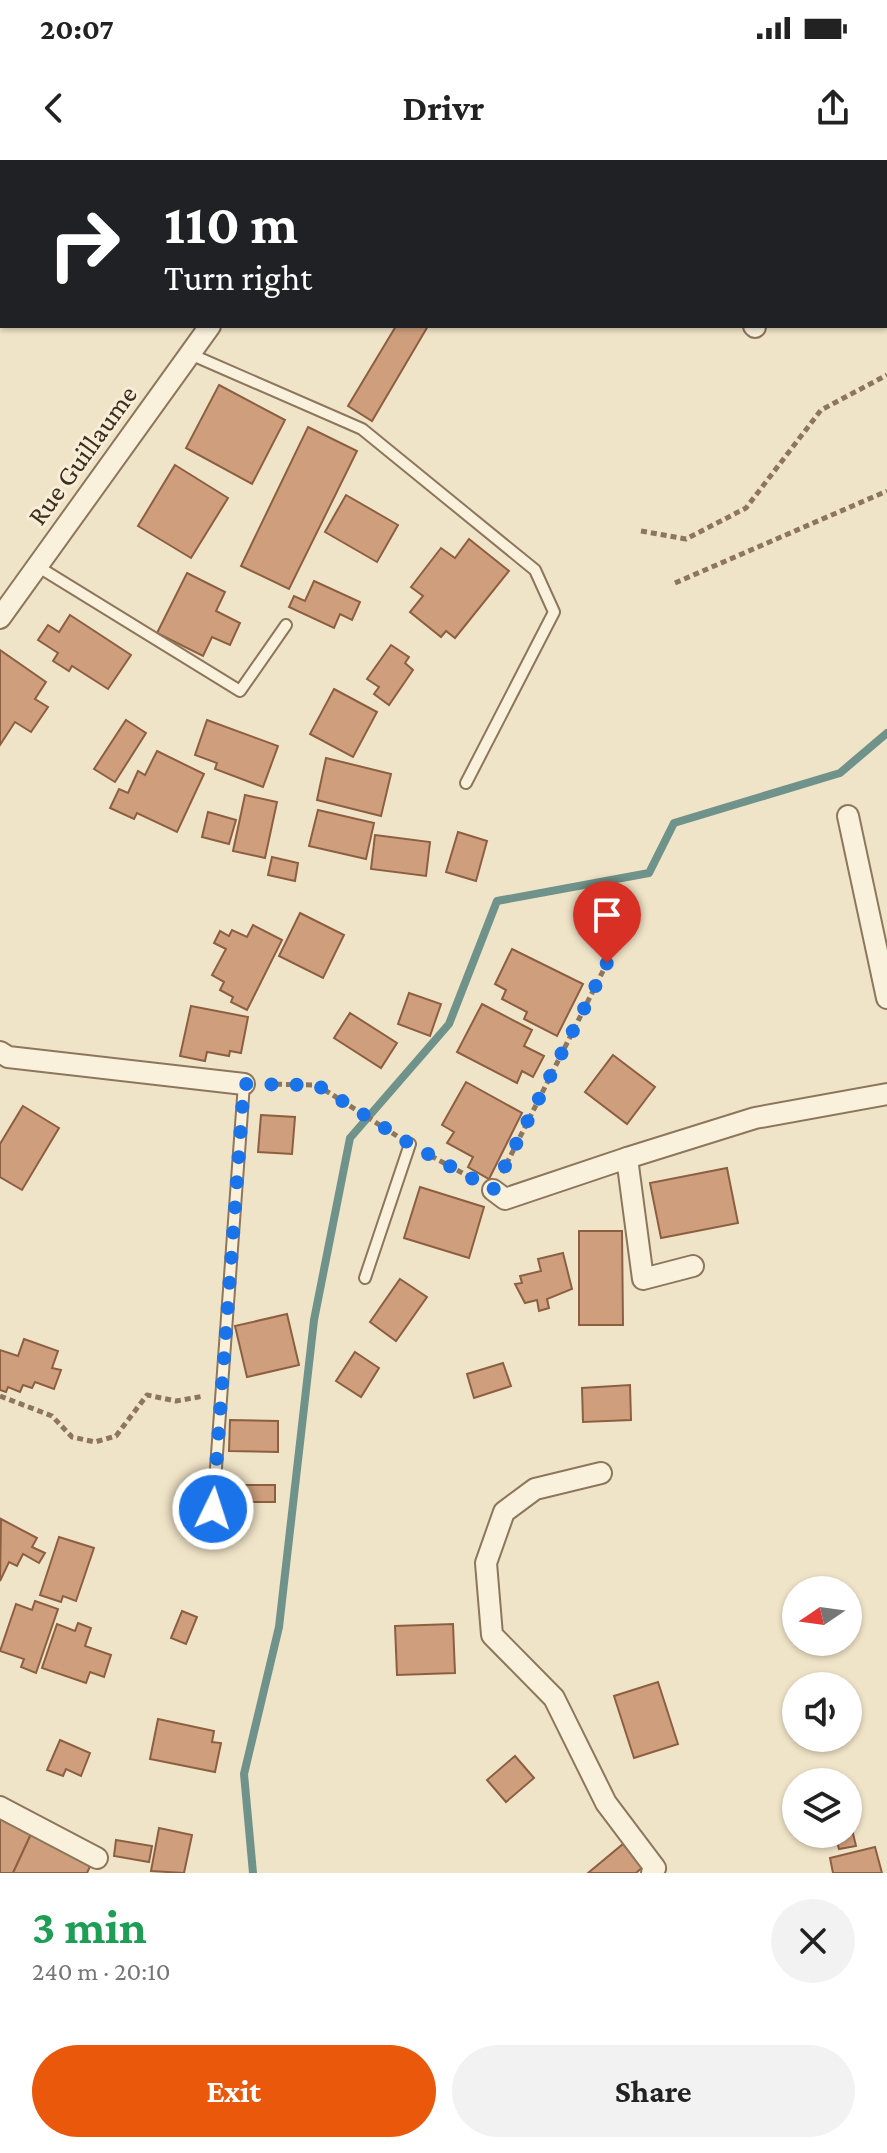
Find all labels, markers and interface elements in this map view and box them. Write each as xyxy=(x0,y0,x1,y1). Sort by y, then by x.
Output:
text: 20:07 xyxy=(40,12,114,45)
icon: back xyxy=(32,86,76,130)
icon: share xyxy=(811,86,855,130)
text: Drivr xyxy=(403,88,484,128)
icon: right xyxy=(32,192,136,296)
text: 110 m xyxy=(164,193,298,255)
text: Turn right xyxy=(164,258,312,298)
street label: Rue Guillaume xyxy=(21,379,143,531)
pin xyxy=(573,881,641,963)
icon: arrive xyxy=(585,893,629,937)
position arrow xyxy=(171,1467,255,1551)
north arrow xyxy=(782,1576,862,1656)
map controls xyxy=(782,1576,862,1848)
button: sound xyxy=(782,1672,862,1752)
button: layers xyxy=(782,1768,862,1848)
button: close xyxy=(771,1899,855,1983)
text: 3 min xyxy=(32,1900,147,1953)
text: 240 m · 20:10 xyxy=(32,1957,171,1986)
button: Exit xyxy=(32,2045,436,2137)
button: Share xyxy=(452,2045,855,2137)

